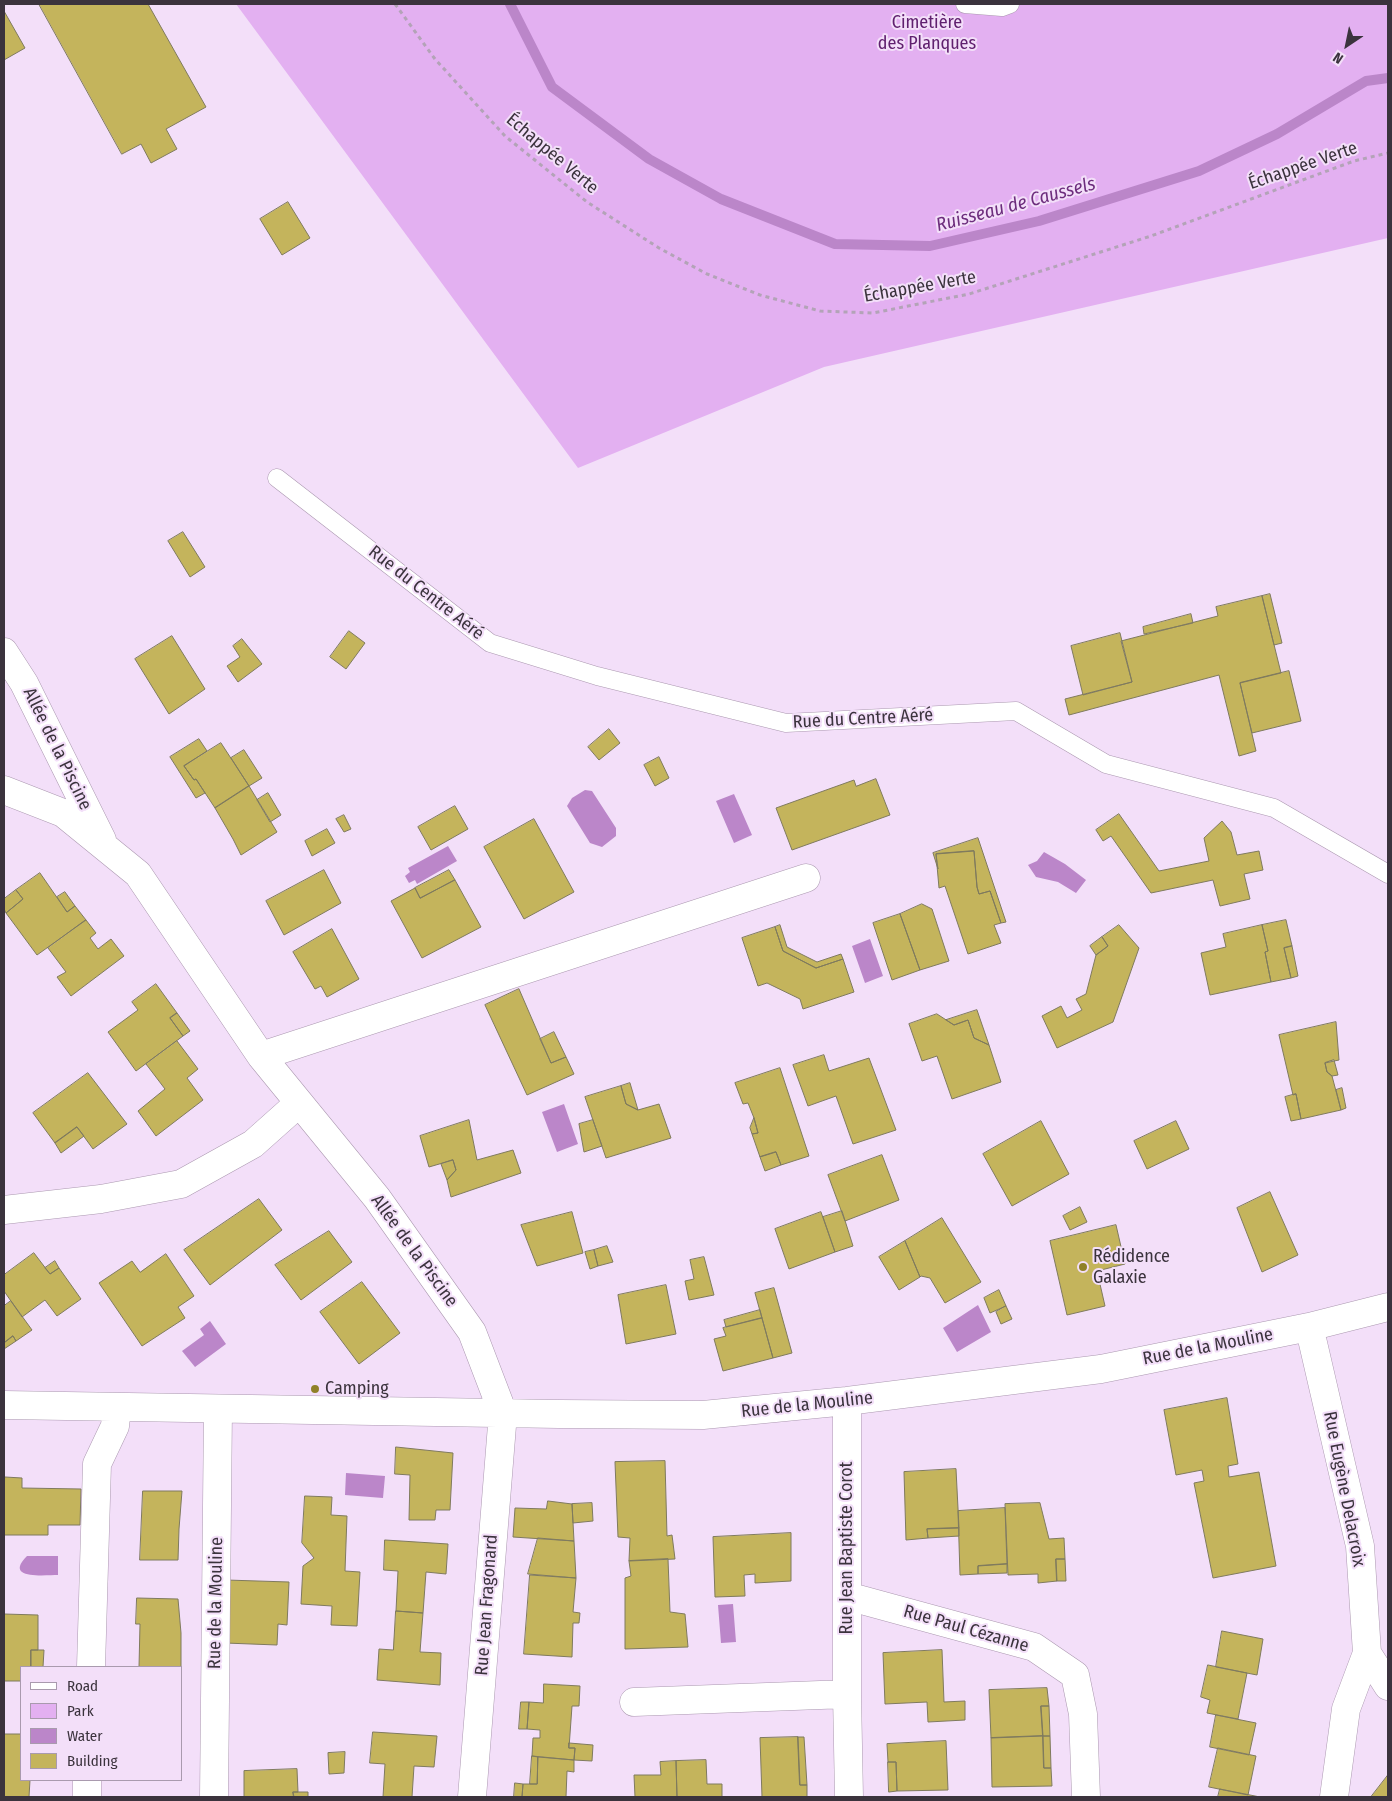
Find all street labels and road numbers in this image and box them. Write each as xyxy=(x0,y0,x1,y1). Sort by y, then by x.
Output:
street label: Échappée Verte xyxy=(502,109,602,199)
street label: Échappée Verte xyxy=(1246,137,1360,195)
street label: Échappée Verte xyxy=(862,266,978,308)
street label: Rue du Centre Aéré xyxy=(364,541,488,645)
street label: Allée de la Piscine xyxy=(18,684,96,814)
street label: Rue du Centre Aéré xyxy=(792,705,934,733)
street label: Allée de la Piscine xyxy=(366,1191,462,1311)
street label: Rue de la Mouline xyxy=(1141,1324,1275,1370)
street label: Rue de la Mouline xyxy=(740,1387,874,1423)
street label: Rue Eugène Delacroix xyxy=(1318,1409,1370,1569)
street label: Rue Jean Baptiste Corot xyxy=(836,1462,858,1634)
street label: Rue Jean Fragonard xyxy=(471,1534,503,1676)
street label: Rue de la Mouline xyxy=(204,1537,228,1669)
street label: Rue Paul Cézanne xyxy=(901,1601,1031,1657)

